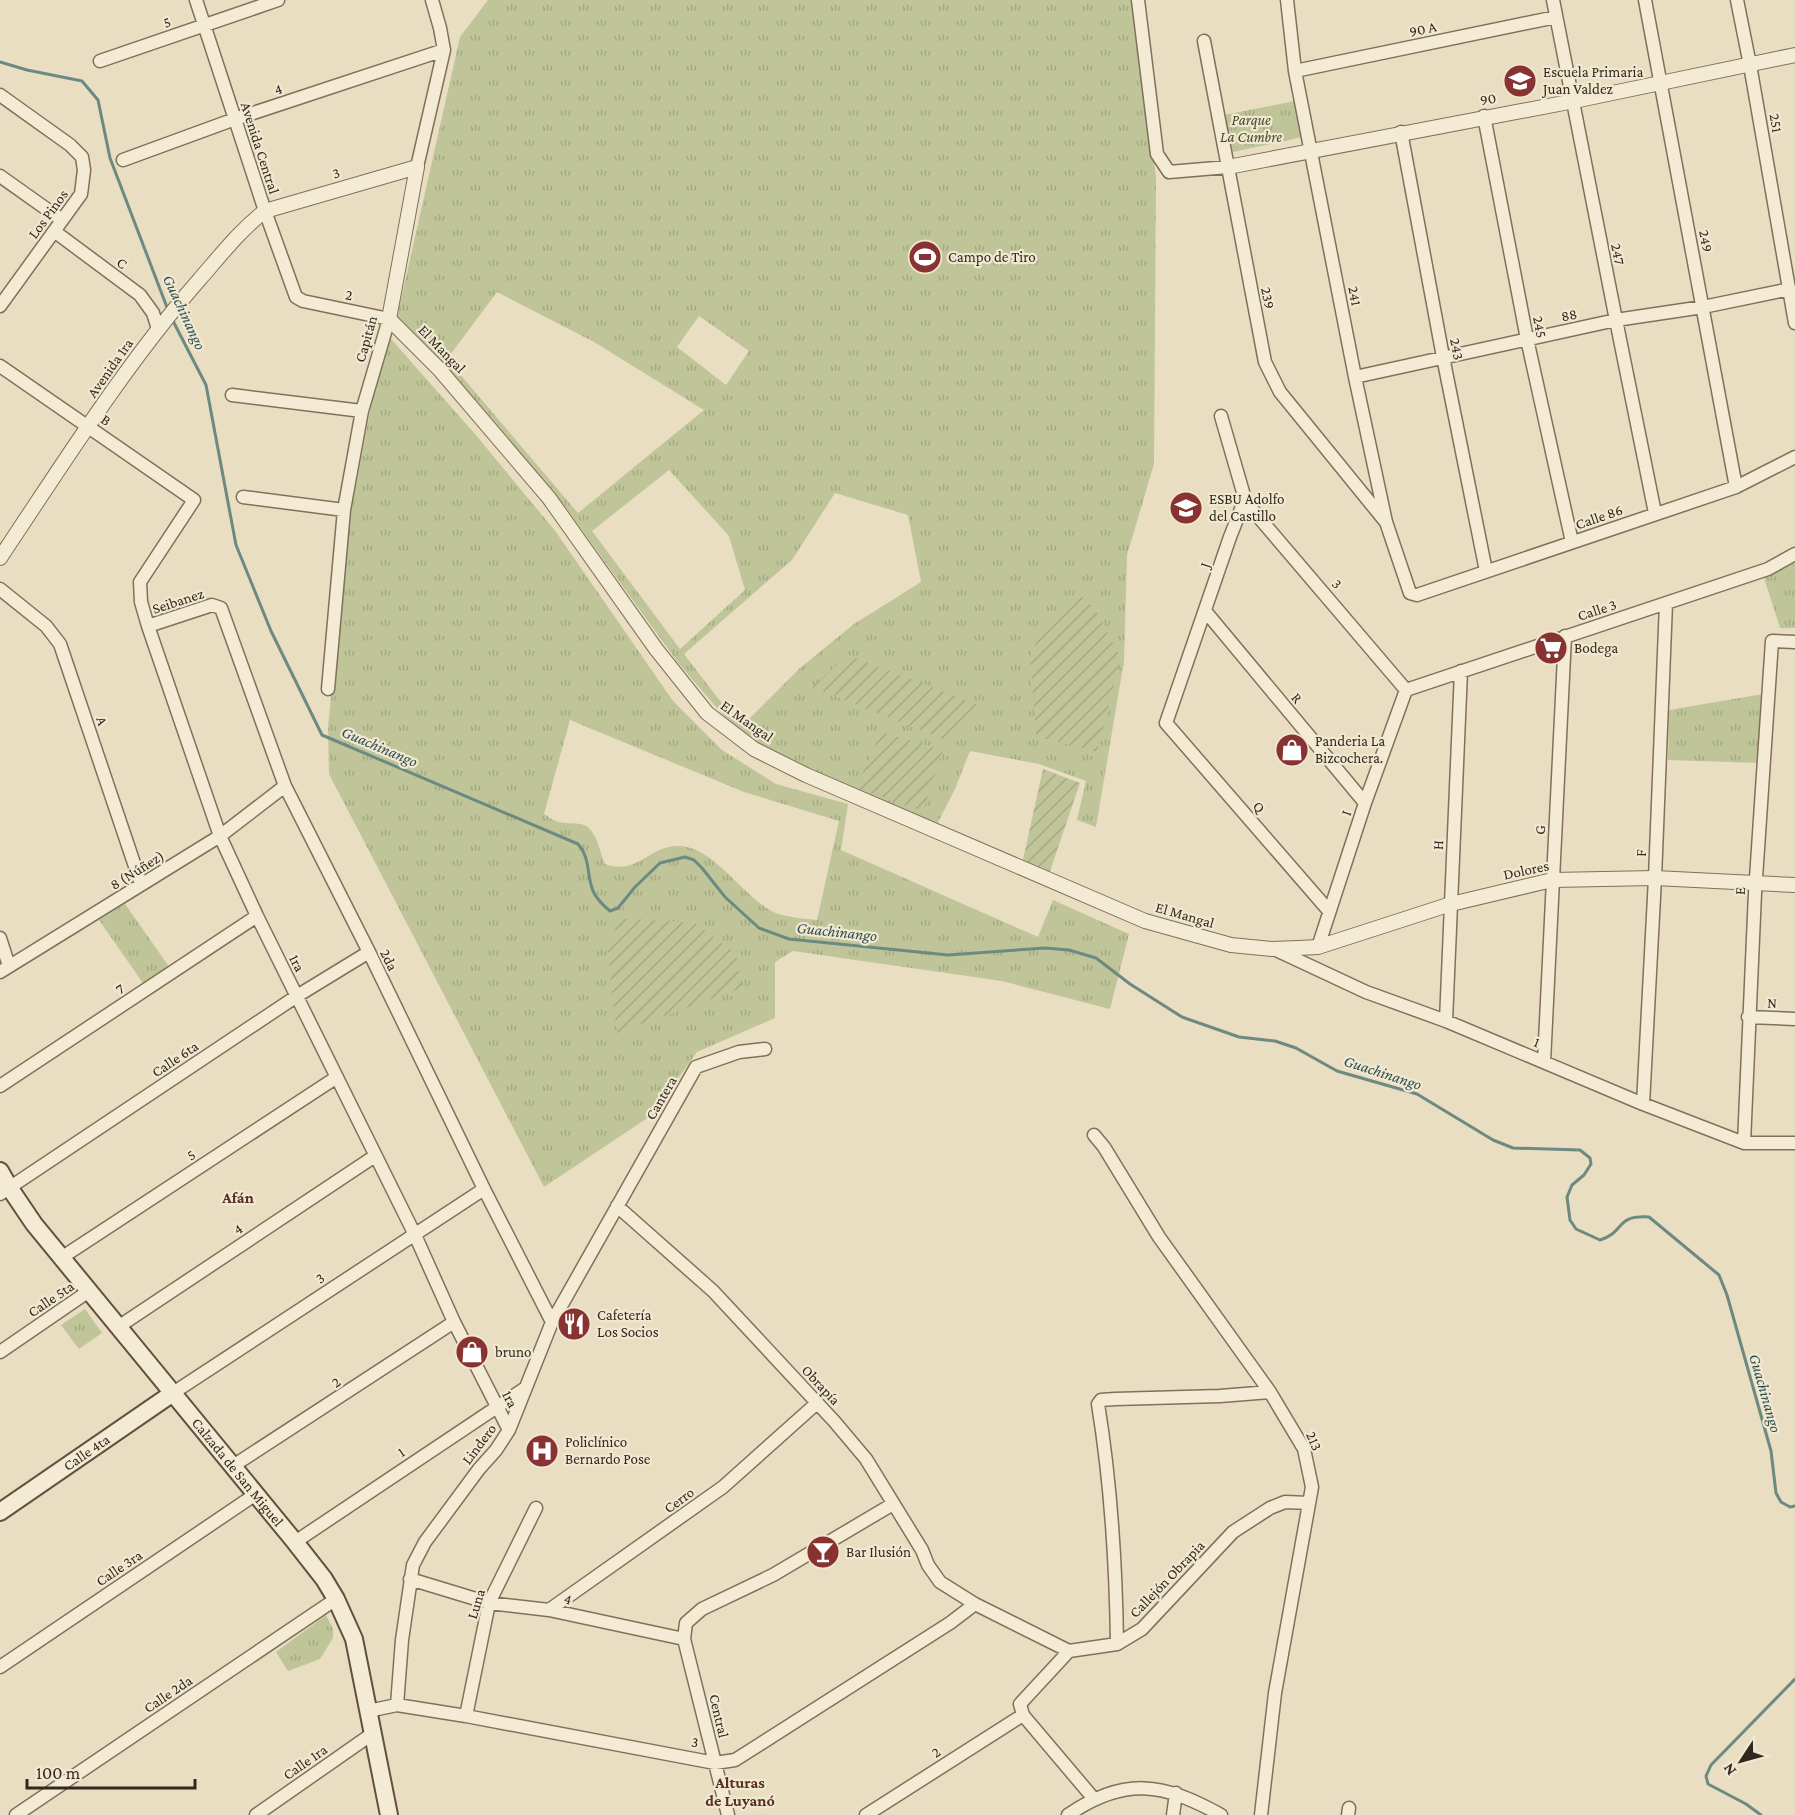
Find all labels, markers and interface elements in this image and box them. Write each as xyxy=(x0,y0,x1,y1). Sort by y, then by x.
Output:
street label: 5 xyxy=(161,13,173,31)
street label: 90 A xyxy=(1408,18,1439,40)
school or university icon: Escuela Primaria Juan Valdez xyxy=(1502,63,1538,99)
place label: Escuela Primaria Juan Valdez xyxy=(1541,64,1644,98)
street label: 4 xyxy=(272,80,284,98)
street label: 90 xyxy=(1479,90,1497,108)
street label: Avenida Central xyxy=(238,100,282,196)
park label: Parque La Cumbre xyxy=(1220,112,1282,145)
street label: 251 xyxy=(1766,112,1786,134)
street label: 3 xyxy=(330,164,342,182)
street label: Los Pinos xyxy=(25,186,71,242)
street label: 249 xyxy=(1696,229,1716,253)
sports icon: Campo de Tiro xyxy=(907,239,943,275)
street label: 247 xyxy=(1608,242,1628,266)
place label: Campo de Tiro xyxy=(948,249,1036,266)
street label: C xyxy=(114,254,130,272)
water label: Guachinango xyxy=(159,272,209,353)
street label: 241 xyxy=(1345,285,1365,307)
street label: 2 xyxy=(344,286,354,304)
street label: 239 xyxy=(1258,286,1278,310)
street label: 88 xyxy=(1559,305,1579,325)
street label: Capitán xyxy=(352,314,381,364)
street label: 245 xyxy=(1530,315,1550,339)
street label: El Mangal xyxy=(415,322,469,377)
street label: Avenida 1ra xyxy=(84,335,136,401)
street label: 243 xyxy=(1447,337,1467,361)
street label: B xyxy=(98,411,114,429)
school or university icon: ESBU Adolfo del Castillo xyxy=(1168,490,1204,526)
place label: ESBU Adolfo del Castillo xyxy=(1209,491,1285,524)
street label: Calle 86 xyxy=(1573,502,1625,532)
street label: J xyxy=(1196,560,1214,572)
street label: 3 xyxy=(1329,576,1345,592)
street label: Seibanez xyxy=(150,585,206,617)
street label: Calle 3 xyxy=(1575,596,1619,624)
supermarket icon: Bodega xyxy=(1533,630,1569,666)
place label: Bodega xyxy=(1574,640,1618,657)
street label: R xyxy=(1288,690,1306,707)
street label: El Mangal xyxy=(717,697,776,746)
street label: A xyxy=(93,714,111,728)
water label: Guachinango xyxy=(339,723,420,771)
shop icon: Panderia La Bizcochera. xyxy=(1274,732,1310,768)
place label: Panderia La Bizcochera. xyxy=(1315,733,1385,766)
street label: Q xyxy=(1250,798,1269,817)
street label: I xyxy=(1338,808,1354,818)
street label: G xyxy=(1532,825,1548,835)
street label: H xyxy=(1430,840,1446,850)
street label: 8 (Núñez) xyxy=(107,847,167,894)
street label: F xyxy=(1633,848,1649,857)
street label: Dolores xyxy=(1502,857,1550,883)
street label: E xyxy=(1732,887,1748,895)
street label: El Mangal xyxy=(1153,899,1216,932)
water label: Guachinango xyxy=(796,919,878,945)
street label: 2da xyxy=(377,947,401,973)
street label: 1ra xyxy=(286,952,308,974)
street label: 7 xyxy=(113,980,127,998)
street label: N xyxy=(1767,995,1777,1011)
street label: 1 xyxy=(1532,1034,1542,1050)
street label: Calle 6ta xyxy=(149,1038,201,1080)
water label: Guachinango xyxy=(1341,1052,1424,1094)
street label: Cantera xyxy=(642,1074,680,1122)
street label: 5 xyxy=(184,1146,198,1164)
district label: Afán xyxy=(221,1189,254,1206)
street label: 4 xyxy=(230,1220,246,1238)
street label: 3 xyxy=(313,1269,327,1287)
street label: Calle 5ta xyxy=(25,1278,77,1320)
restaurant icon: Cafetería Los Socios xyxy=(556,1306,592,1342)
place label: Cafetería Los Socios xyxy=(597,1307,659,1340)
shop icon: bruno xyxy=(454,1334,490,1370)
place label: bruno xyxy=(495,1344,532,1360)
water label: Guachinango xyxy=(1745,1352,1785,1435)
street label: Obrapía xyxy=(798,1362,843,1409)
street label: 2 xyxy=(329,1373,343,1391)
street label: 1ra xyxy=(499,1388,521,1410)
street label: Calzada de San Miguel xyxy=(189,1415,287,1529)
street label: Lindero xyxy=(459,1421,499,1467)
street label: 213 xyxy=(1303,1429,1325,1453)
street label: Calle 4ta xyxy=(60,1431,113,1474)
hospital icon: Policlínico Bernardo Pose xyxy=(524,1433,560,1469)
place label: Policlínico Bernardo Pose xyxy=(565,1434,651,1467)
street label: 1 xyxy=(394,1444,408,1460)
street label: Cerro xyxy=(661,1484,697,1516)
bar icon: Bar Ilusión xyxy=(805,1534,841,1570)
street label: Callejón Obrapia xyxy=(1126,1537,1208,1621)
place label: Bar Ilusión xyxy=(846,1544,911,1560)
street label: Calle 3ra xyxy=(93,1547,145,1589)
street label: Luna xyxy=(464,1587,488,1621)
street label: 4 xyxy=(562,1590,574,1608)
street label: Calle 2da xyxy=(141,1672,195,1716)
street label: Central xyxy=(706,1693,732,1739)
north arrow xyxy=(1711,1731,1771,1791)
street label: 3 xyxy=(690,1733,700,1751)
street label: Calle 1ra xyxy=(280,1741,330,1783)
street label: 2 xyxy=(929,1743,943,1761)
scale bar xyxy=(27,1752,195,1790)
text: N xyxy=(1719,1760,1739,1779)
text: 100 m xyxy=(36,1763,81,1783)
district label: Alturas de Luyanó xyxy=(705,1774,775,1809)

